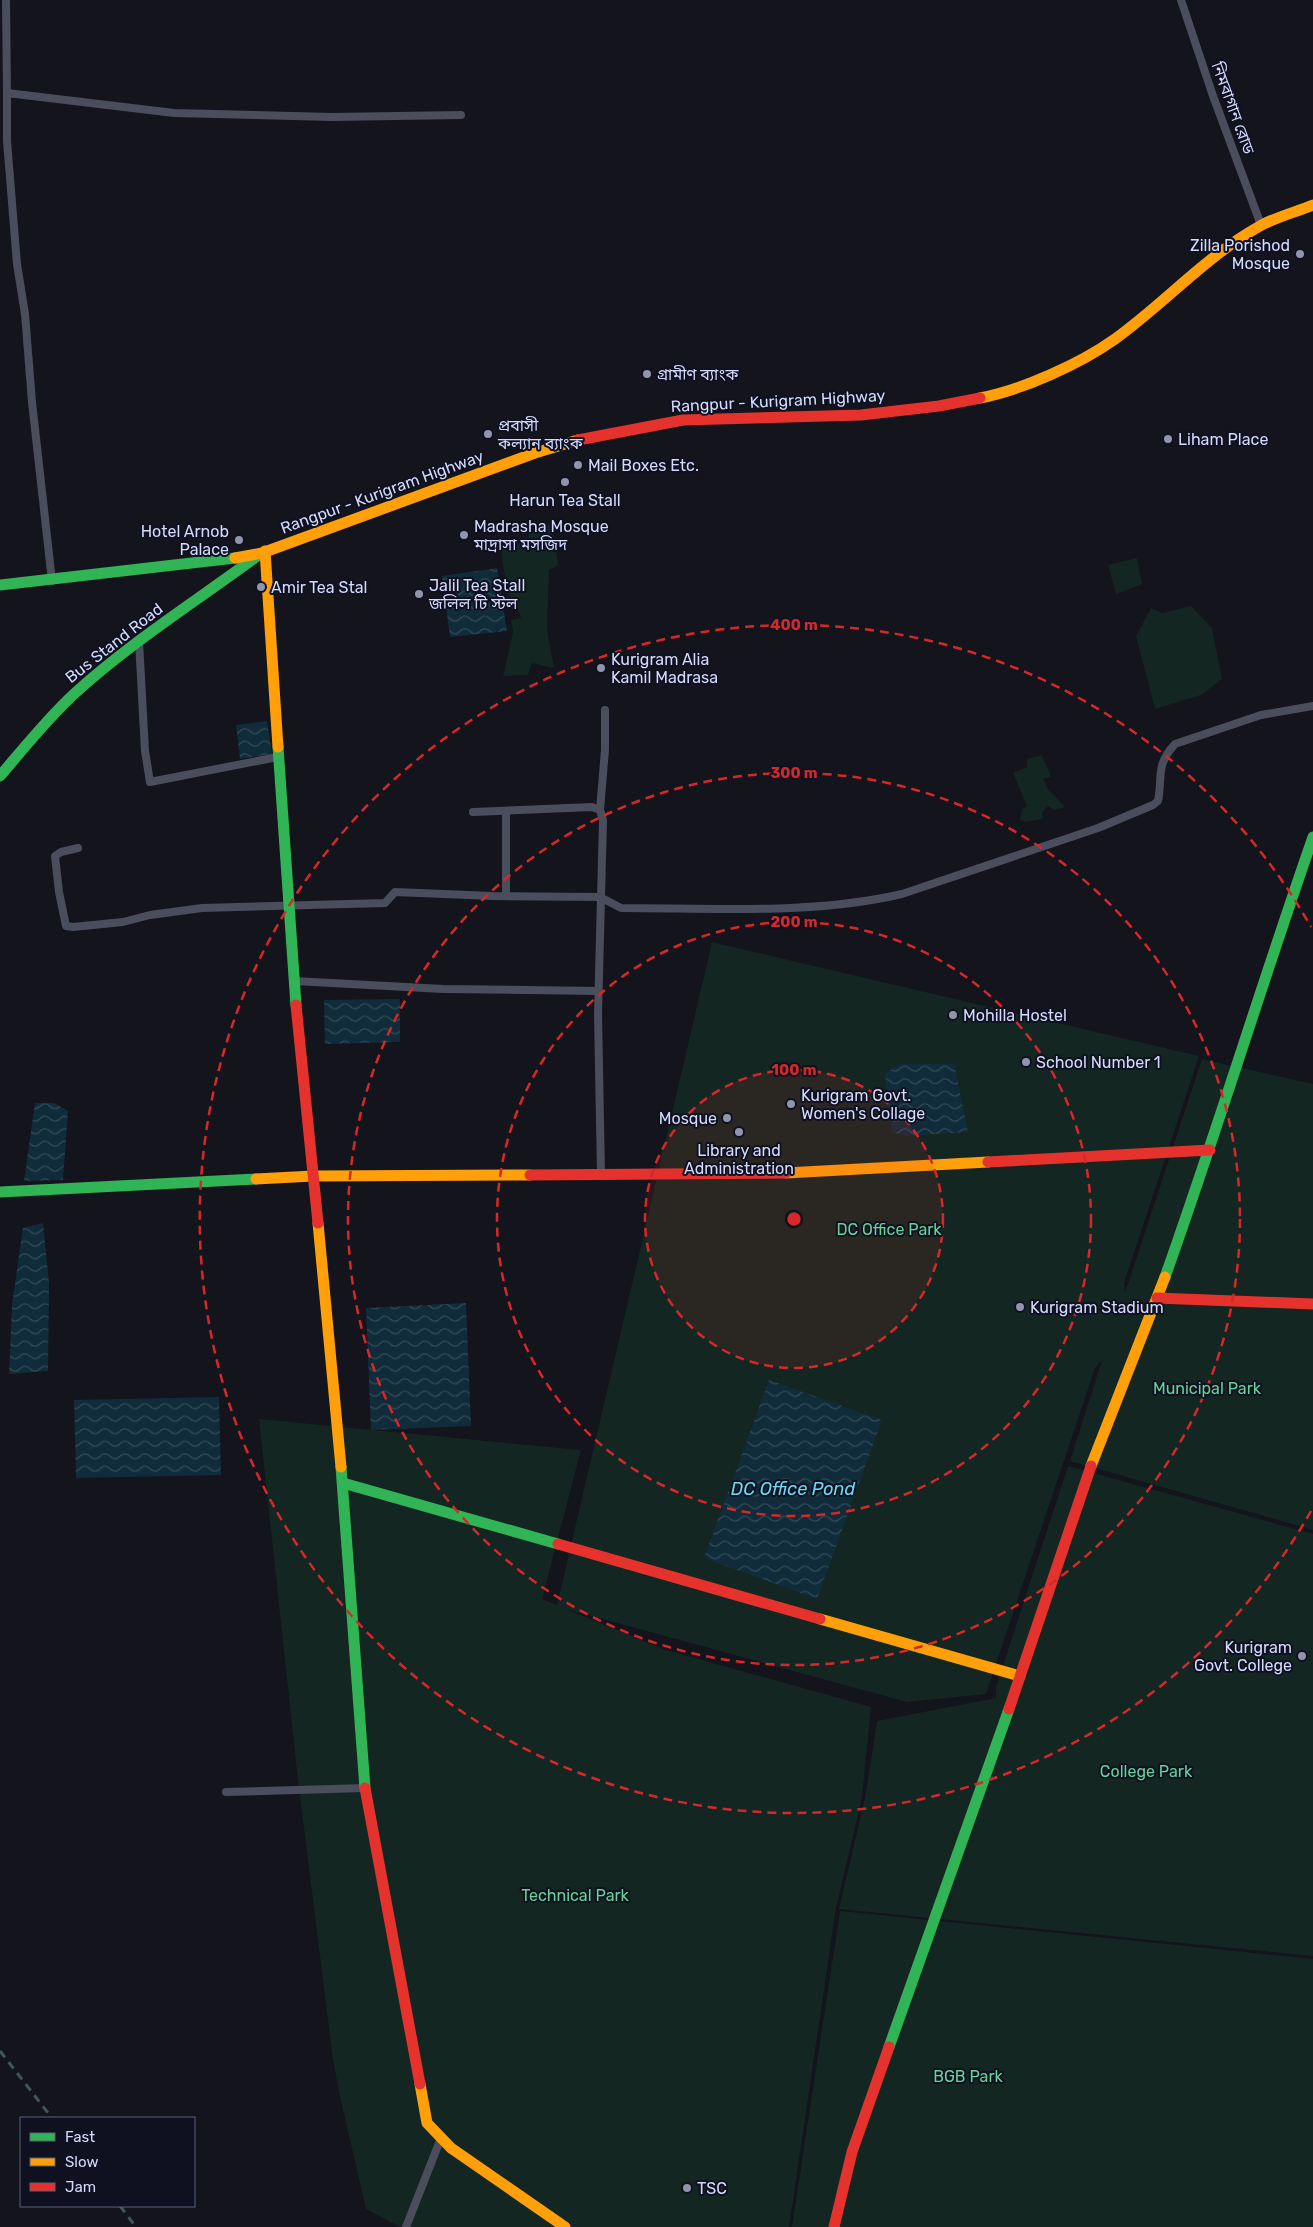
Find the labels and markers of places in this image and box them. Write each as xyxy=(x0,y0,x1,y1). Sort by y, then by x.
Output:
place label: Zilla Porishod Mosque xyxy=(1190,236,1290,273)
marker: Zilla Porishod Mosque xyxy=(1294,248,1306,260)
place label: গ্রামীণ ব্যাংক xyxy=(657,365,739,384)
marker: গ্রামীণ ব্যাংক xyxy=(641,368,653,380)
place label: প্রবাসী কল্যান ব্যাংক xyxy=(497,416,584,453)
marker: প্রবাসী কল্যান ব্যাংক xyxy=(482,428,494,440)
place label: Liham Place xyxy=(1178,430,1268,449)
marker: Liham Place xyxy=(1162,433,1174,445)
place label: Mail Boxes Etc. xyxy=(588,456,699,475)
marker: Mail Boxes Etc. xyxy=(572,459,584,471)
marker: Harun Tea Stall xyxy=(559,476,571,488)
place label: Harun Tea Stall xyxy=(509,491,621,510)
place label: Madrasha Mosque মাদ্রাসা মসজিদ xyxy=(473,517,609,554)
place label: Hotel Arnob Palace xyxy=(141,522,229,559)
marker: Madrasha Mosque মাদ্রাসা মসজিদ xyxy=(458,529,470,541)
marker: Hotel Arnob Palace xyxy=(233,534,245,546)
place label: Jalil Tea Stall জলিল টি স্টল xyxy=(428,576,525,613)
place label: Amir Tea Stal xyxy=(271,578,367,597)
marker: Amir Tea Stal xyxy=(255,581,267,593)
marker: Jalil Tea Stall জলিল টি স্টল xyxy=(413,588,425,600)
place label: Kurigram Alia Kamil Madrasa xyxy=(611,650,718,687)
marker: Kurigram Alia Kamil Madrasa xyxy=(595,662,607,674)
place label: Mohilla Hostel xyxy=(963,1006,1067,1025)
marker: Mohilla Hostel xyxy=(947,1009,959,1021)
place label: School Number 1 xyxy=(1036,1053,1161,1072)
marker: School Number 1 xyxy=(1020,1056,1032,1068)
place label: Kurigram Govt. Women's Collage xyxy=(801,1086,925,1123)
marker: Kurigram Govt. Women's Collage xyxy=(785,1098,797,1110)
place label: Mosque xyxy=(659,1109,717,1128)
marker: Mosque xyxy=(721,1112,733,1124)
marker: Library and Administration xyxy=(733,1126,745,1138)
place label: Library and Administration xyxy=(684,1141,794,1178)
centre of rings xyxy=(785,1210,803,1228)
place label: Kurigram Stadium xyxy=(1030,1298,1164,1317)
marker: Kurigram Stadium xyxy=(1014,1301,1026,1313)
place label: Kurigram Govt. College xyxy=(1194,1638,1292,1675)
marker: Kurigram Govt. College xyxy=(1296,1650,1308,1662)
place label: TSC xyxy=(697,2179,727,2198)
marker: TSC xyxy=(681,2182,693,2194)

